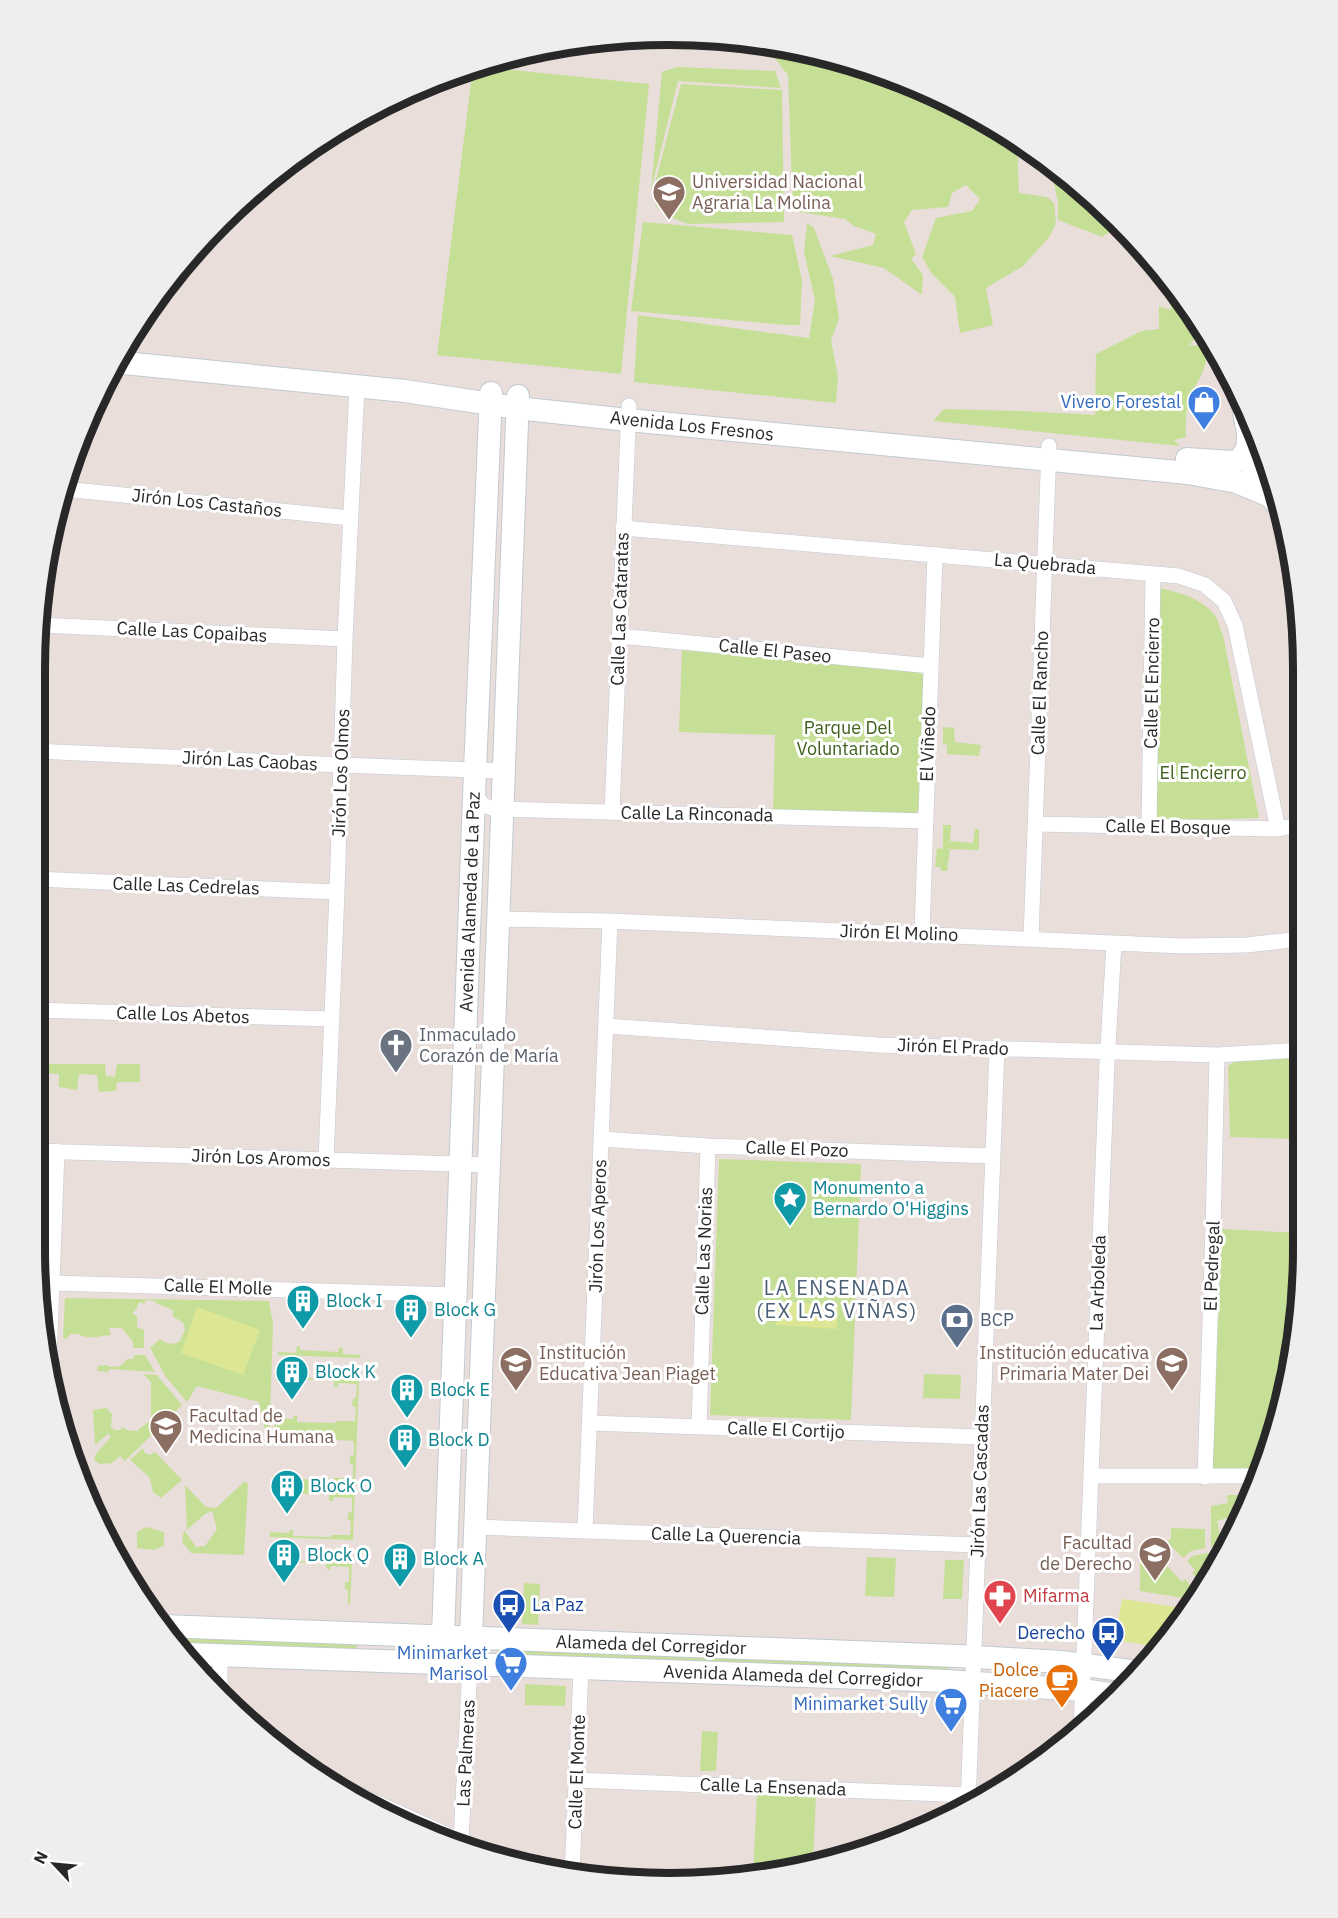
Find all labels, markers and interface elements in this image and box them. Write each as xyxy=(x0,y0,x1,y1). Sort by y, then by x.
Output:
place label: Universidad Nacional Agraria La Molina xyxy=(692,170,863,214)
school or university icon: Universidad Nacional Agraria La Molina xyxy=(651,174,687,221)
shop icon: Vivero Forestal xyxy=(1186,384,1222,431)
place label: Vivero Forestal xyxy=(1061,390,1181,413)
street label: Avenida Los Fresnos xyxy=(609,405,775,446)
street label: Jirón Los Castaños xyxy=(131,483,283,522)
street label: Calle Las Cataratas xyxy=(605,532,634,686)
street label: La Quebrada xyxy=(993,548,1097,579)
street label: Calle Las Copaibas xyxy=(116,616,268,647)
street label: Calle El Encierro xyxy=(1139,617,1164,749)
street label: Calle El Rancho xyxy=(1026,630,1053,756)
street label: Calle El Paseo xyxy=(717,633,833,668)
street label: El Viñedo xyxy=(915,706,940,782)
street label: Jirón Los Olmos xyxy=(327,708,354,838)
park label: Parque Del Voluntariado xyxy=(796,716,900,760)
street label: Jirón Las Caobas xyxy=(181,745,319,776)
park label: El Encierro xyxy=(1160,761,1247,784)
street label: Avenida Alameda de La Paz xyxy=(454,791,485,1013)
street label: Calle La Rinconada xyxy=(620,801,774,826)
street label: Calle El Bosque xyxy=(1105,814,1231,839)
street label: Calle Las Cedrelas xyxy=(112,871,260,900)
street label: Jirón El Molino xyxy=(839,919,959,946)
street label: Calle Los Abetos xyxy=(116,1001,250,1028)
place label: Inmaculado Corazón de María xyxy=(419,1023,559,1067)
church icon: Inmaculado Corazón de María xyxy=(378,1027,414,1074)
street label: Jirón El Prado xyxy=(897,1033,1009,1060)
street label: Calle El Pozo xyxy=(745,1135,849,1162)
street label: Jirón Los Aromos xyxy=(191,1144,331,1171)
street label: Jirón Los Aperos xyxy=(584,1159,611,1293)
place label: Monumento a Bernardo O'Higgins xyxy=(813,1176,969,1220)
place icon: Monumento a Bernardo O'Higgins xyxy=(772,1180,808,1227)
street label: Calle Las Norias xyxy=(690,1186,717,1316)
street label: El Pedregal xyxy=(1198,1220,1225,1312)
street label: La Arboleda xyxy=(1084,1234,1111,1332)
street label: Calle El Molle xyxy=(163,1273,273,1300)
district label: LA ENSENADA (EX LAS VIÑAS) xyxy=(756,1274,918,1324)
building icon: Block I xyxy=(285,1283,321,1330)
place label: Block I xyxy=(326,1289,383,1312)
building icon: Block G xyxy=(393,1292,429,1339)
place label: Block G xyxy=(434,1298,496,1321)
bank icon: BCP xyxy=(939,1302,975,1349)
place label: BCP xyxy=(980,1308,1014,1331)
place label: Institución Educativa Jean Piaget xyxy=(539,1341,716,1385)
place label: Institución educativa Primaria Mater Dei xyxy=(979,1341,1149,1385)
school or university icon: Institución Educativa Jean Piaget xyxy=(498,1345,534,1392)
school or university icon: Institución educativa Primaria Mater Dei xyxy=(1154,1345,1190,1392)
building icon: Block K xyxy=(274,1354,310,1401)
place label: Block K xyxy=(315,1360,377,1383)
building icon: Block E xyxy=(389,1372,425,1419)
place label: Block E xyxy=(430,1378,490,1401)
place label: Facultad de Medicina Humana xyxy=(189,1404,335,1448)
street label: Jirón Las Cascadas xyxy=(965,1404,994,1558)
school or university icon: Facultad de Medicina Humana xyxy=(148,1408,184,1455)
street label: Calle El Cortijo xyxy=(727,1416,845,1443)
building icon: Block D xyxy=(387,1422,423,1469)
place label: Block D xyxy=(428,1428,490,1451)
building icon: Block O xyxy=(269,1468,305,1515)
place label: Block O xyxy=(310,1474,372,1497)
street label: Calle La Querencia xyxy=(651,1521,802,1550)
place label: Facultad de Derecho xyxy=(1040,1531,1132,1575)
school or university icon: Facultad de Derecho xyxy=(1137,1535,1173,1582)
building icon: Block Q xyxy=(266,1537,302,1584)
building icon: Block A xyxy=(382,1541,418,1588)
place label: Block Q xyxy=(307,1543,369,1566)
place label: Block A xyxy=(423,1547,485,1570)
pharmacy icon: Mifarma xyxy=(982,1578,1018,1625)
place label: Mifarma xyxy=(1023,1584,1090,1607)
bus stop icon: La Paz xyxy=(491,1587,527,1634)
place label: La Paz xyxy=(532,1593,584,1616)
bus stop icon: Derecho xyxy=(1090,1615,1126,1662)
place label: Derecho xyxy=(1017,1621,1085,1644)
street label: Alameda del Corregidor xyxy=(555,1630,747,1659)
place label: Minimarket Marisol xyxy=(397,1641,488,1685)
supermarket icon: Minimarket Marisol xyxy=(493,1645,529,1692)
place label: Dolce Piacere xyxy=(979,1658,1039,1702)
street label: Avenida Alameda del Corregidor xyxy=(663,1659,924,1692)
cafe icon: Dolce Piacere xyxy=(1044,1662,1080,1709)
supermarket icon: Minimarket Sully xyxy=(933,1686,969,1733)
place label: Minimarket Sully xyxy=(793,1692,928,1715)
street label: Las Palmeras xyxy=(451,1699,480,1807)
street label: Calle El Monte xyxy=(563,1714,590,1830)
street label: Calle La Ensenada xyxy=(699,1772,847,1801)
north arrow xyxy=(24,1834,84,1894)
text: N xyxy=(29,1848,52,1867)

